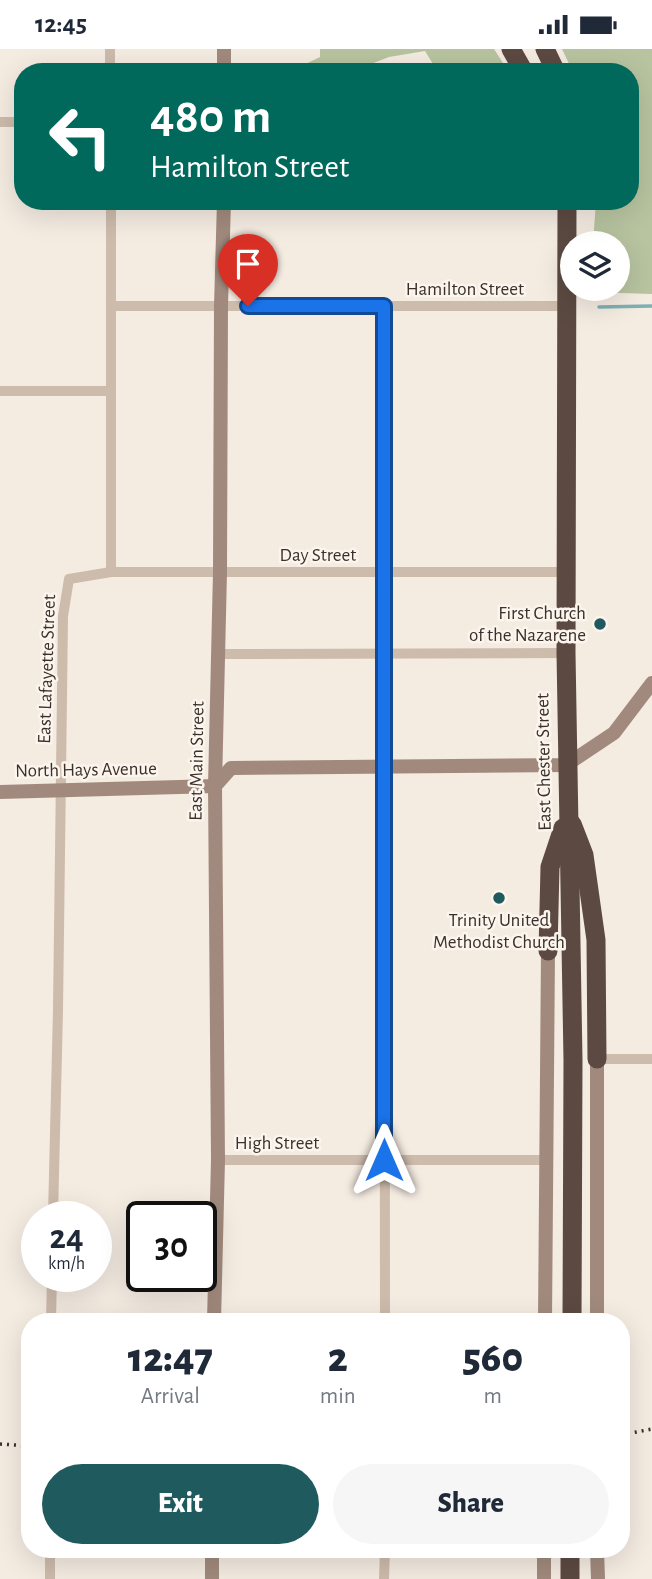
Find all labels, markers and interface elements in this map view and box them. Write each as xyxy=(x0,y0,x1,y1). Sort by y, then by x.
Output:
text: 12:45 xyxy=(35,11,87,37)
icon: left xyxy=(35,91,126,182)
text: 480 m xyxy=(150,93,271,142)
text: Hamilton Street xyxy=(150,151,349,183)
map controls xyxy=(560,231,630,301)
button: layers xyxy=(560,231,630,301)
pin xyxy=(218,234,278,306)
icon: arrive xyxy=(229,245,267,283)
street label: Hamilton Street xyxy=(406,280,524,299)
street label: Day Street xyxy=(280,546,356,565)
street label: East Lafayette Street xyxy=(35,594,59,744)
place label: First Church of the Nazarene xyxy=(469,604,586,645)
marker: First Church of the Nazarene xyxy=(592,616,608,632)
street label: East Chester Street xyxy=(533,693,555,831)
street label: East Main Street xyxy=(186,701,208,821)
street label: North Hays Avenue xyxy=(15,759,157,781)
marker: Trinity United Methodist Church xyxy=(491,890,507,906)
place label: Trinity United Methodist Church xyxy=(433,911,565,952)
position arrow xyxy=(347,1123,421,1197)
street label: High Street xyxy=(235,1134,319,1153)
speed limit sign: 30 xyxy=(126,1201,217,1292)
text: 24 xyxy=(49,1220,84,1255)
text: km/h xyxy=(48,1255,85,1273)
text: 12:47 xyxy=(128,1337,213,1379)
text: 2 xyxy=(328,1337,348,1379)
text: 560 xyxy=(462,1337,523,1379)
text: Arrival xyxy=(141,1385,200,1408)
text: min xyxy=(320,1385,356,1408)
text: m xyxy=(484,1385,502,1408)
button: Exit xyxy=(42,1464,319,1544)
button: Share xyxy=(333,1464,609,1544)

